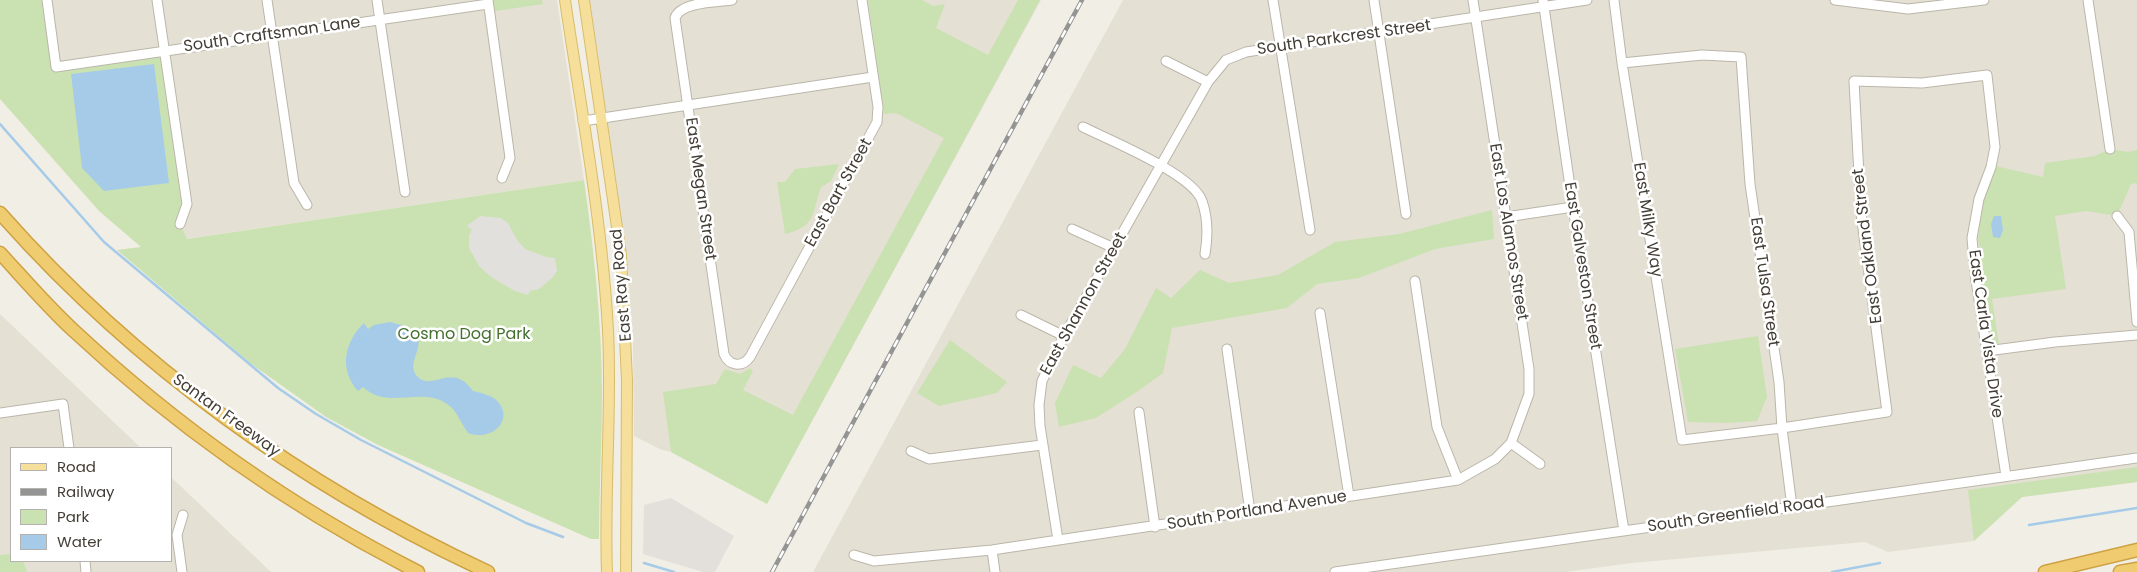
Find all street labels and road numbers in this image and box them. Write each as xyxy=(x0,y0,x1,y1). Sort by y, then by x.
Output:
street label: South Craftsman Lane xyxy=(182,13,362,57)
street label: South Parkcrest Street xyxy=(1256,16,1432,60)
street label: East Megan Street xyxy=(680,116,720,262)
street label: East Bart Street xyxy=(801,135,877,251)
street label: East Los Alamos Street xyxy=(1485,142,1531,322)
street label: East Milky Way xyxy=(1628,161,1666,279)
street label: East Oakland Street xyxy=(1849,167,1887,325)
street label: East Galveston Street xyxy=(1559,181,1605,351)
street label: East Tulsa Street xyxy=(1745,216,1783,348)
street label: East Ray Road xyxy=(608,228,636,342)
street label: East Shannon Street xyxy=(1037,229,1131,379)
street label: East Carla Vista Drive xyxy=(1964,249,2006,419)
street label: Santan Freeway xyxy=(168,370,284,462)
street label: South Portland Avenue xyxy=(1166,487,1348,535)
street label: South Greenfield Road xyxy=(1646,493,1826,537)

